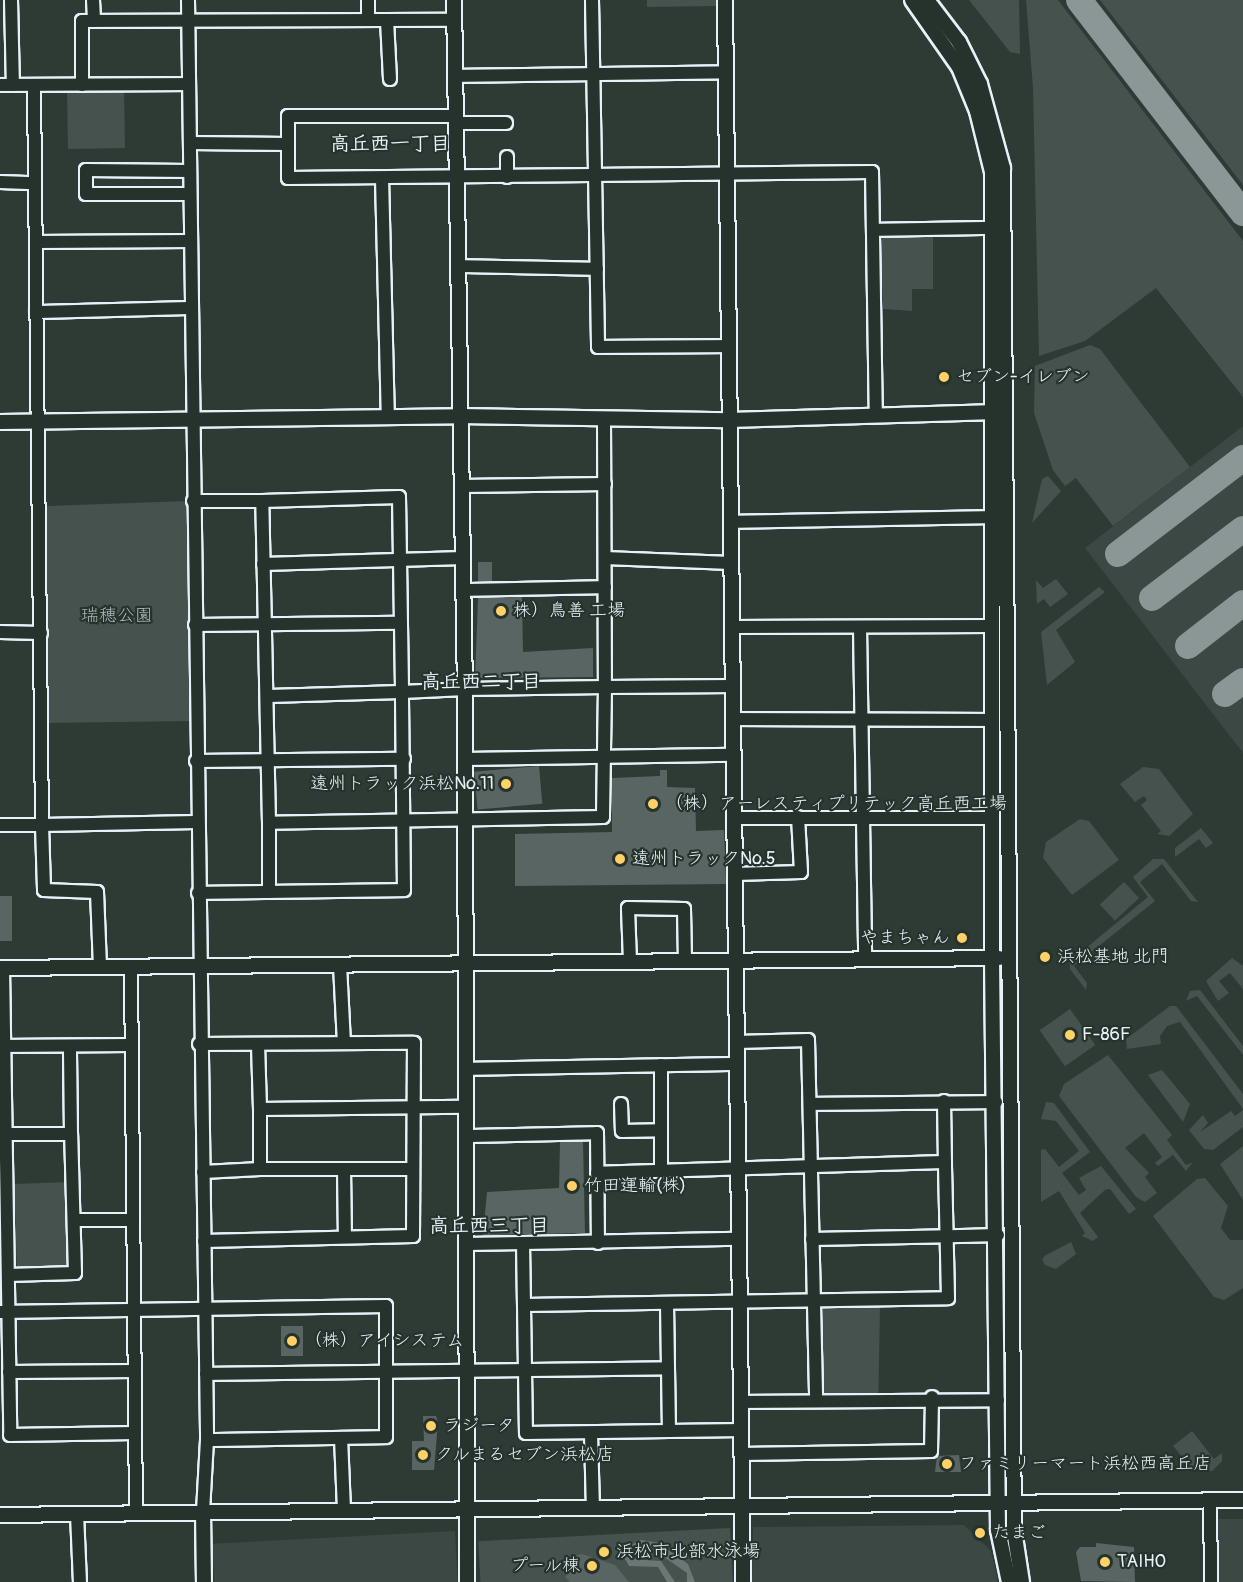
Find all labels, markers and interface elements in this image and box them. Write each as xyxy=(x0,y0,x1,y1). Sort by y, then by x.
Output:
district label: 高丘西一丁目 xyxy=(330,131,450,155)
place label: セブン-イレブン xyxy=(956,366,1090,388)
marker: セブン-イレブン xyxy=(937,370,951,384)
place label: 株）鳥善 工場 xyxy=(513,600,625,622)
marker: 株）鳥善 工場 xyxy=(494,604,508,618)
park label: 瑞穂公園 xyxy=(81,605,153,627)
district label: 高丘西二丁目 xyxy=(421,669,541,693)
place label: 遠州トラック浜松No.11 xyxy=(310,773,494,795)
marker: 遠州トラック浜松No.11 xyxy=(499,777,513,791)
place label: （株）アーレスティプリテック高丘西工場 xyxy=(665,793,1006,815)
marker: （株）アーレスティプリテック高丘西工場 xyxy=(646,797,660,811)
place label: 遠州トラックNo.5 xyxy=(632,848,776,870)
marker: 遠州トラックNo.5 xyxy=(613,852,627,866)
place label: やまちゃん xyxy=(860,927,950,949)
marker: やまちゃん xyxy=(955,931,969,945)
place label: 浜松基地 北門 xyxy=(1057,946,1169,968)
marker: 浜松基地 北門 xyxy=(1038,950,1052,964)
place label: F-86F xyxy=(1082,1024,1131,1046)
marker: F-86F xyxy=(1063,1028,1077,1042)
place label: 竹田運輸(株) xyxy=(584,1175,686,1197)
marker: 竹田運輸(株) xyxy=(565,1179,579,1193)
district label: 高丘西三丁目 xyxy=(429,1213,549,1237)
place label: （株）アイシステム xyxy=(304,1330,466,1352)
marker: （株）アイシステム xyxy=(285,1334,299,1348)
place label: ラジータ xyxy=(443,1415,515,1437)
marker: ラジータ xyxy=(424,1419,438,1433)
place label: クルまるセブン浜松店 xyxy=(435,1444,615,1466)
marker: クルまるセブン浜松店 xyxy=(416,1448,430,1462)
place label: ファミリーマート浜松西高丘店 xyxy=(959,1453,1211,1475)
marker: ファミリーマート浜松西高丘店 xyxy=(940,1457,954,1471)
place label: たまご xyxy=(992,1522,1046,1544)
marker: たまご xyxy=(973,1526,987,1540)
place label: 浜松市北部水泳場 xyxy=(616,1541,760,1563)
marker: 浜松市北部水泳場 xyxy=(597,1545,611,1559)
place label: TAIHO xyxy=(1117,1551,1166,1573)
place label: プール棟 xyxy=(509,1555,580,1577)
marker: TAIHO xyxy=(1098,1555,1112,1569)
marker: プール棟 xyxy=(585,1559,599,1573)

